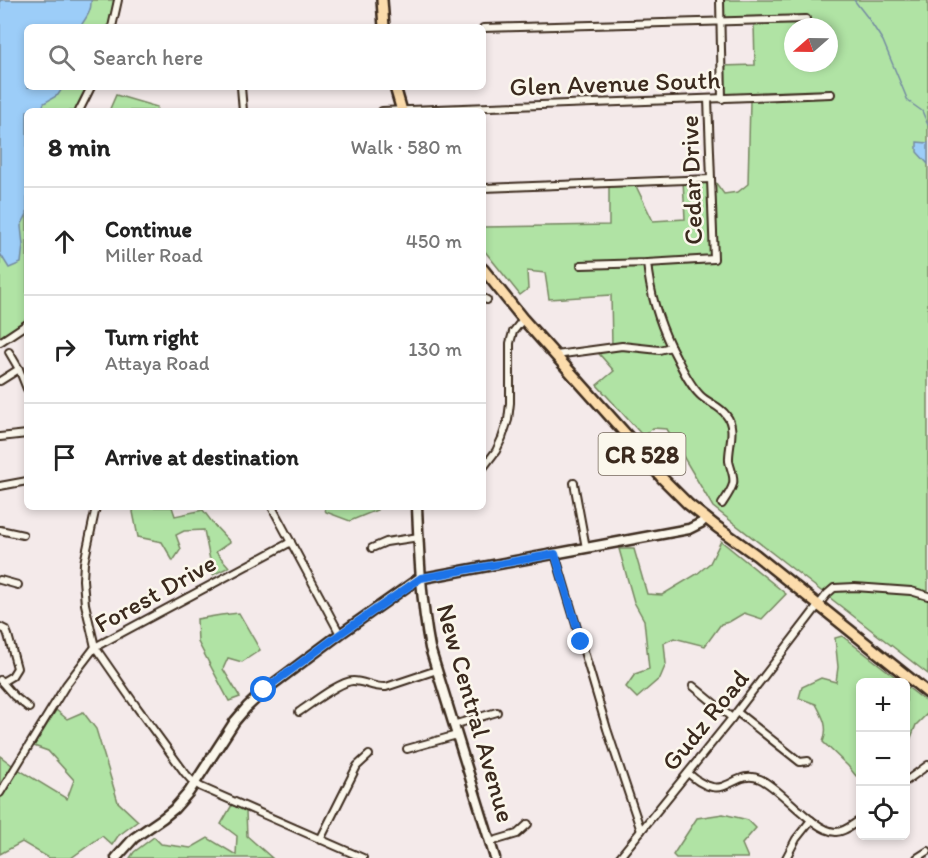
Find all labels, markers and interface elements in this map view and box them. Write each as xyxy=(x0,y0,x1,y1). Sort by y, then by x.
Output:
north arrow xyxy=(784,18,838,72)
search box xyxy=(24,24,486,90)
icon: search xyxy=(45,41,78,74)
text: Search here xyxy=(93,44,203,71)
street label: Glen Avenue South xyxy=(509,63,721,103)
street label: Cedar Drive xyxy=(673,115,709,245)
text: 8 min xyxy=(48,131,110,163)
text: Walk · 580 m xyxy=(350,135,462,159)
text: Continue xyxy=(105,216,192,243)
icon: ahead xyxy=(48,225,81,258)
text: 450 m xyxy=(406,229,462,253)
text: Miller Road xyxy=(105,243,203,267)
text: Turn right xyxy=(105,324,199,351)
icon: right xyxy=(48,333,81,366)
text: 130 m xyxy=(408,337,462,361)
text: Attaya Road xyxy=(105,351,209,375)
road number: CR 528 xyxy=(598,433,686,475)
icon: arrive xyxy=(48,441,81,474)
text: Arrive at destination xyxy=(105,444,299,471)
street label: Forest Drive xyxy=(89,546,221,640)
street label: New Central Avenue xyxy=(430,600,522,826)
route end xyxy=(567,628,593,654)
street label: Gudz Road xyxy=(654,663,756,777)
route start xyxy=(250,676,276,702)
map controls xyxy=(856,678,910,840)
button: + xyxy=(856,678,910,732)
button: − xyxy=(856,732,910,786)
button: locate xyxy=(856,786,910,840)

